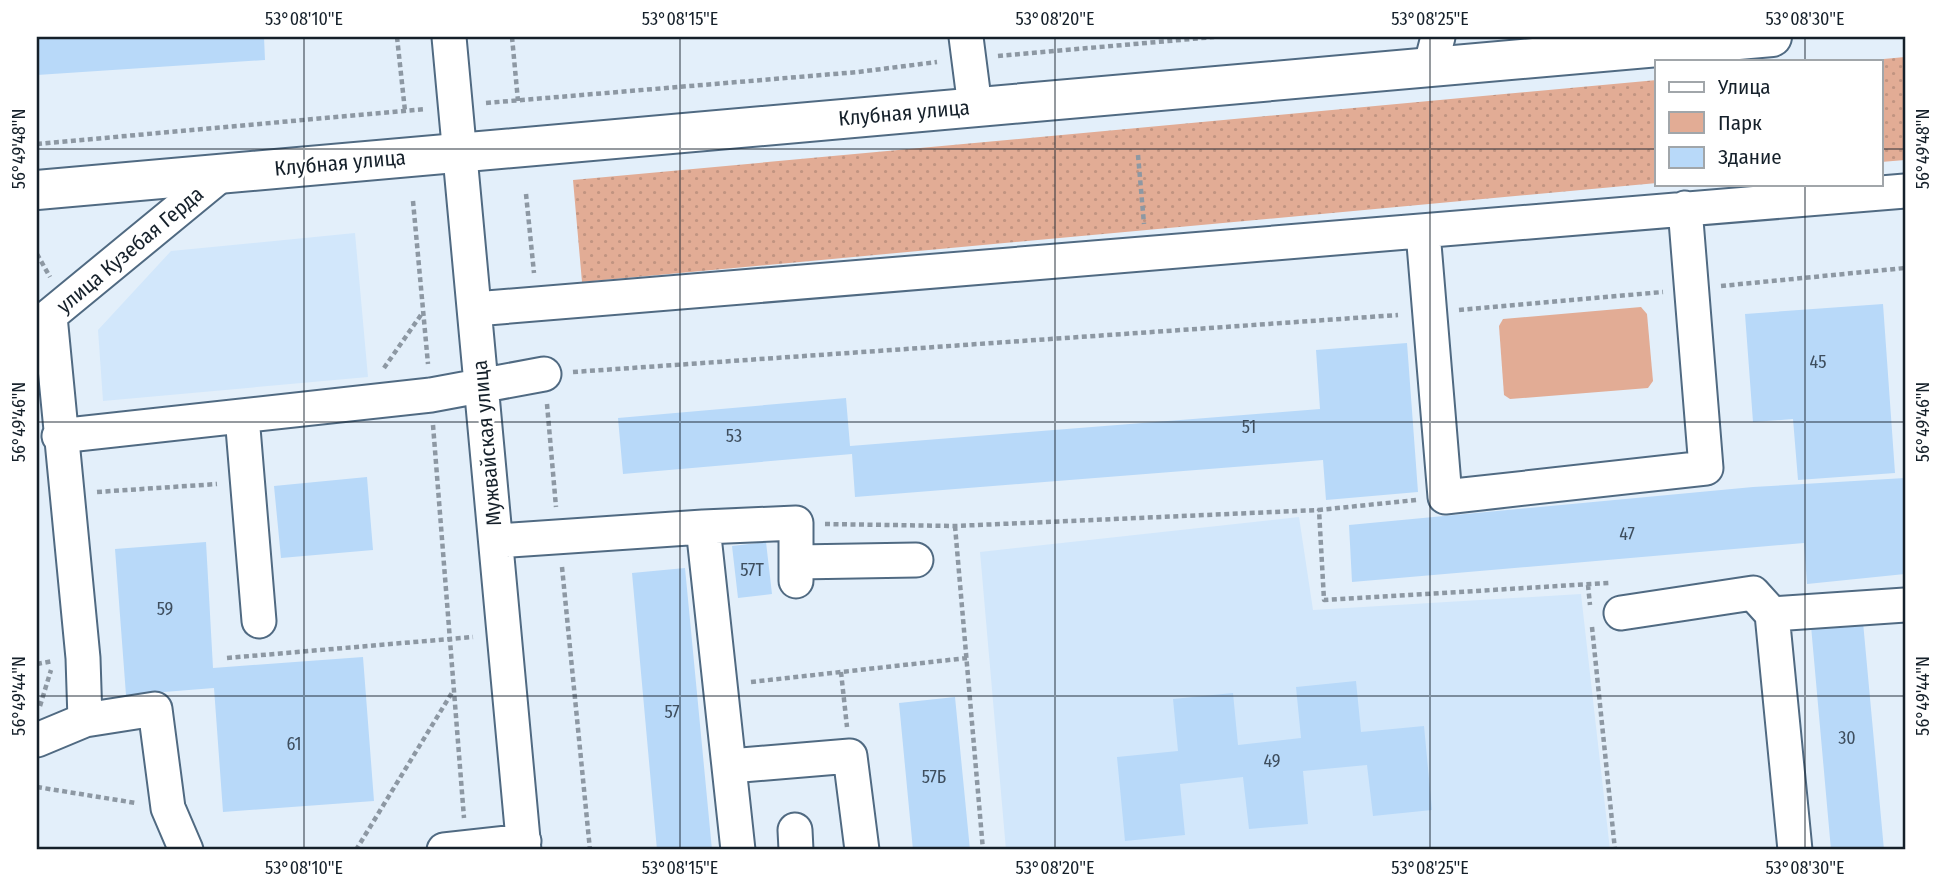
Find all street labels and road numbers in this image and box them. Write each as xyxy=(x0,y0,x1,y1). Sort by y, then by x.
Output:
street label: Клубная улица xyxy=(837,94,971,132)
street label: Клубная улица xyxy=(273,144,407,182)
street label: улица Кузебая Герда xyxy=(51,181,209,319)
street label: Мужвайская улица xyxy=(467,359,507,527)

